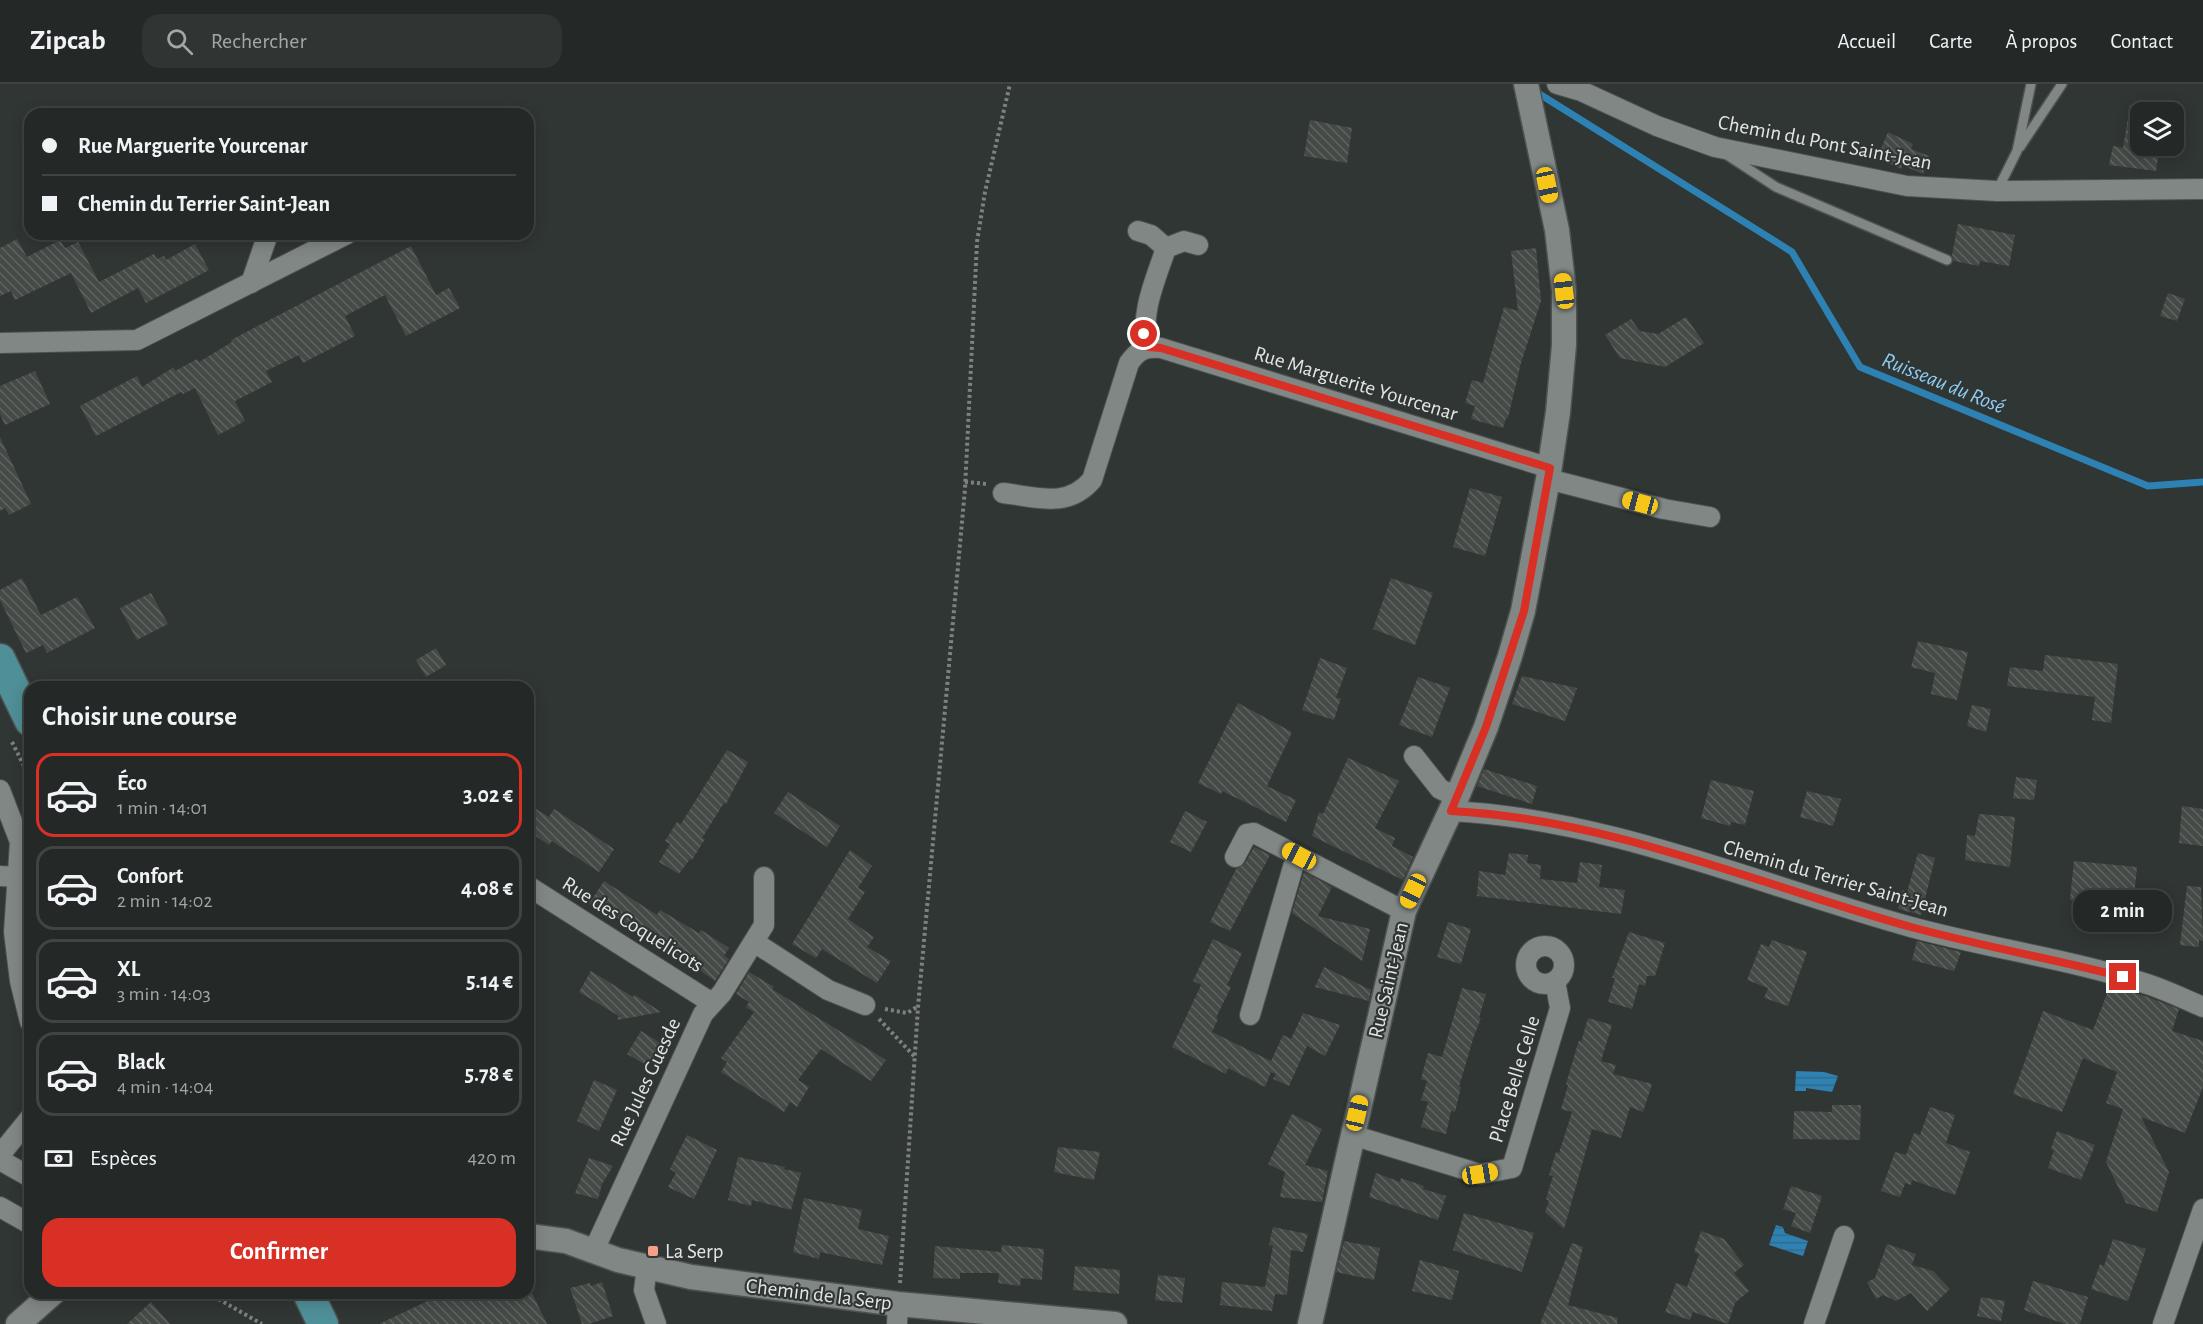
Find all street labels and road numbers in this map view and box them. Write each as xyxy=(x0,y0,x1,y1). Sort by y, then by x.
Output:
street label: Chemin du Pont Saint-Jean xyxy=(1716,111,1934,174)
street label: Rue Marguerite Yourcenar xyxy=(1251,342,1460,425)
street label: Chemin du Terrier Saint-Jean xyxy=(1721,836,1951,921)
street label: Rue des Coquelicots xyxy=(559,873,707,976)
street label: Rue Saint-Jean xyxy=(1365,920,1412,1040)
street label: Place Belle Celle xyxy=(1485,1013,1544,1145)
street label: Rue Jules Guesde xyxy=(607,1015,684,1150)
street label: Chemin de la Serp xyxy=(745,1275,893,1314)

